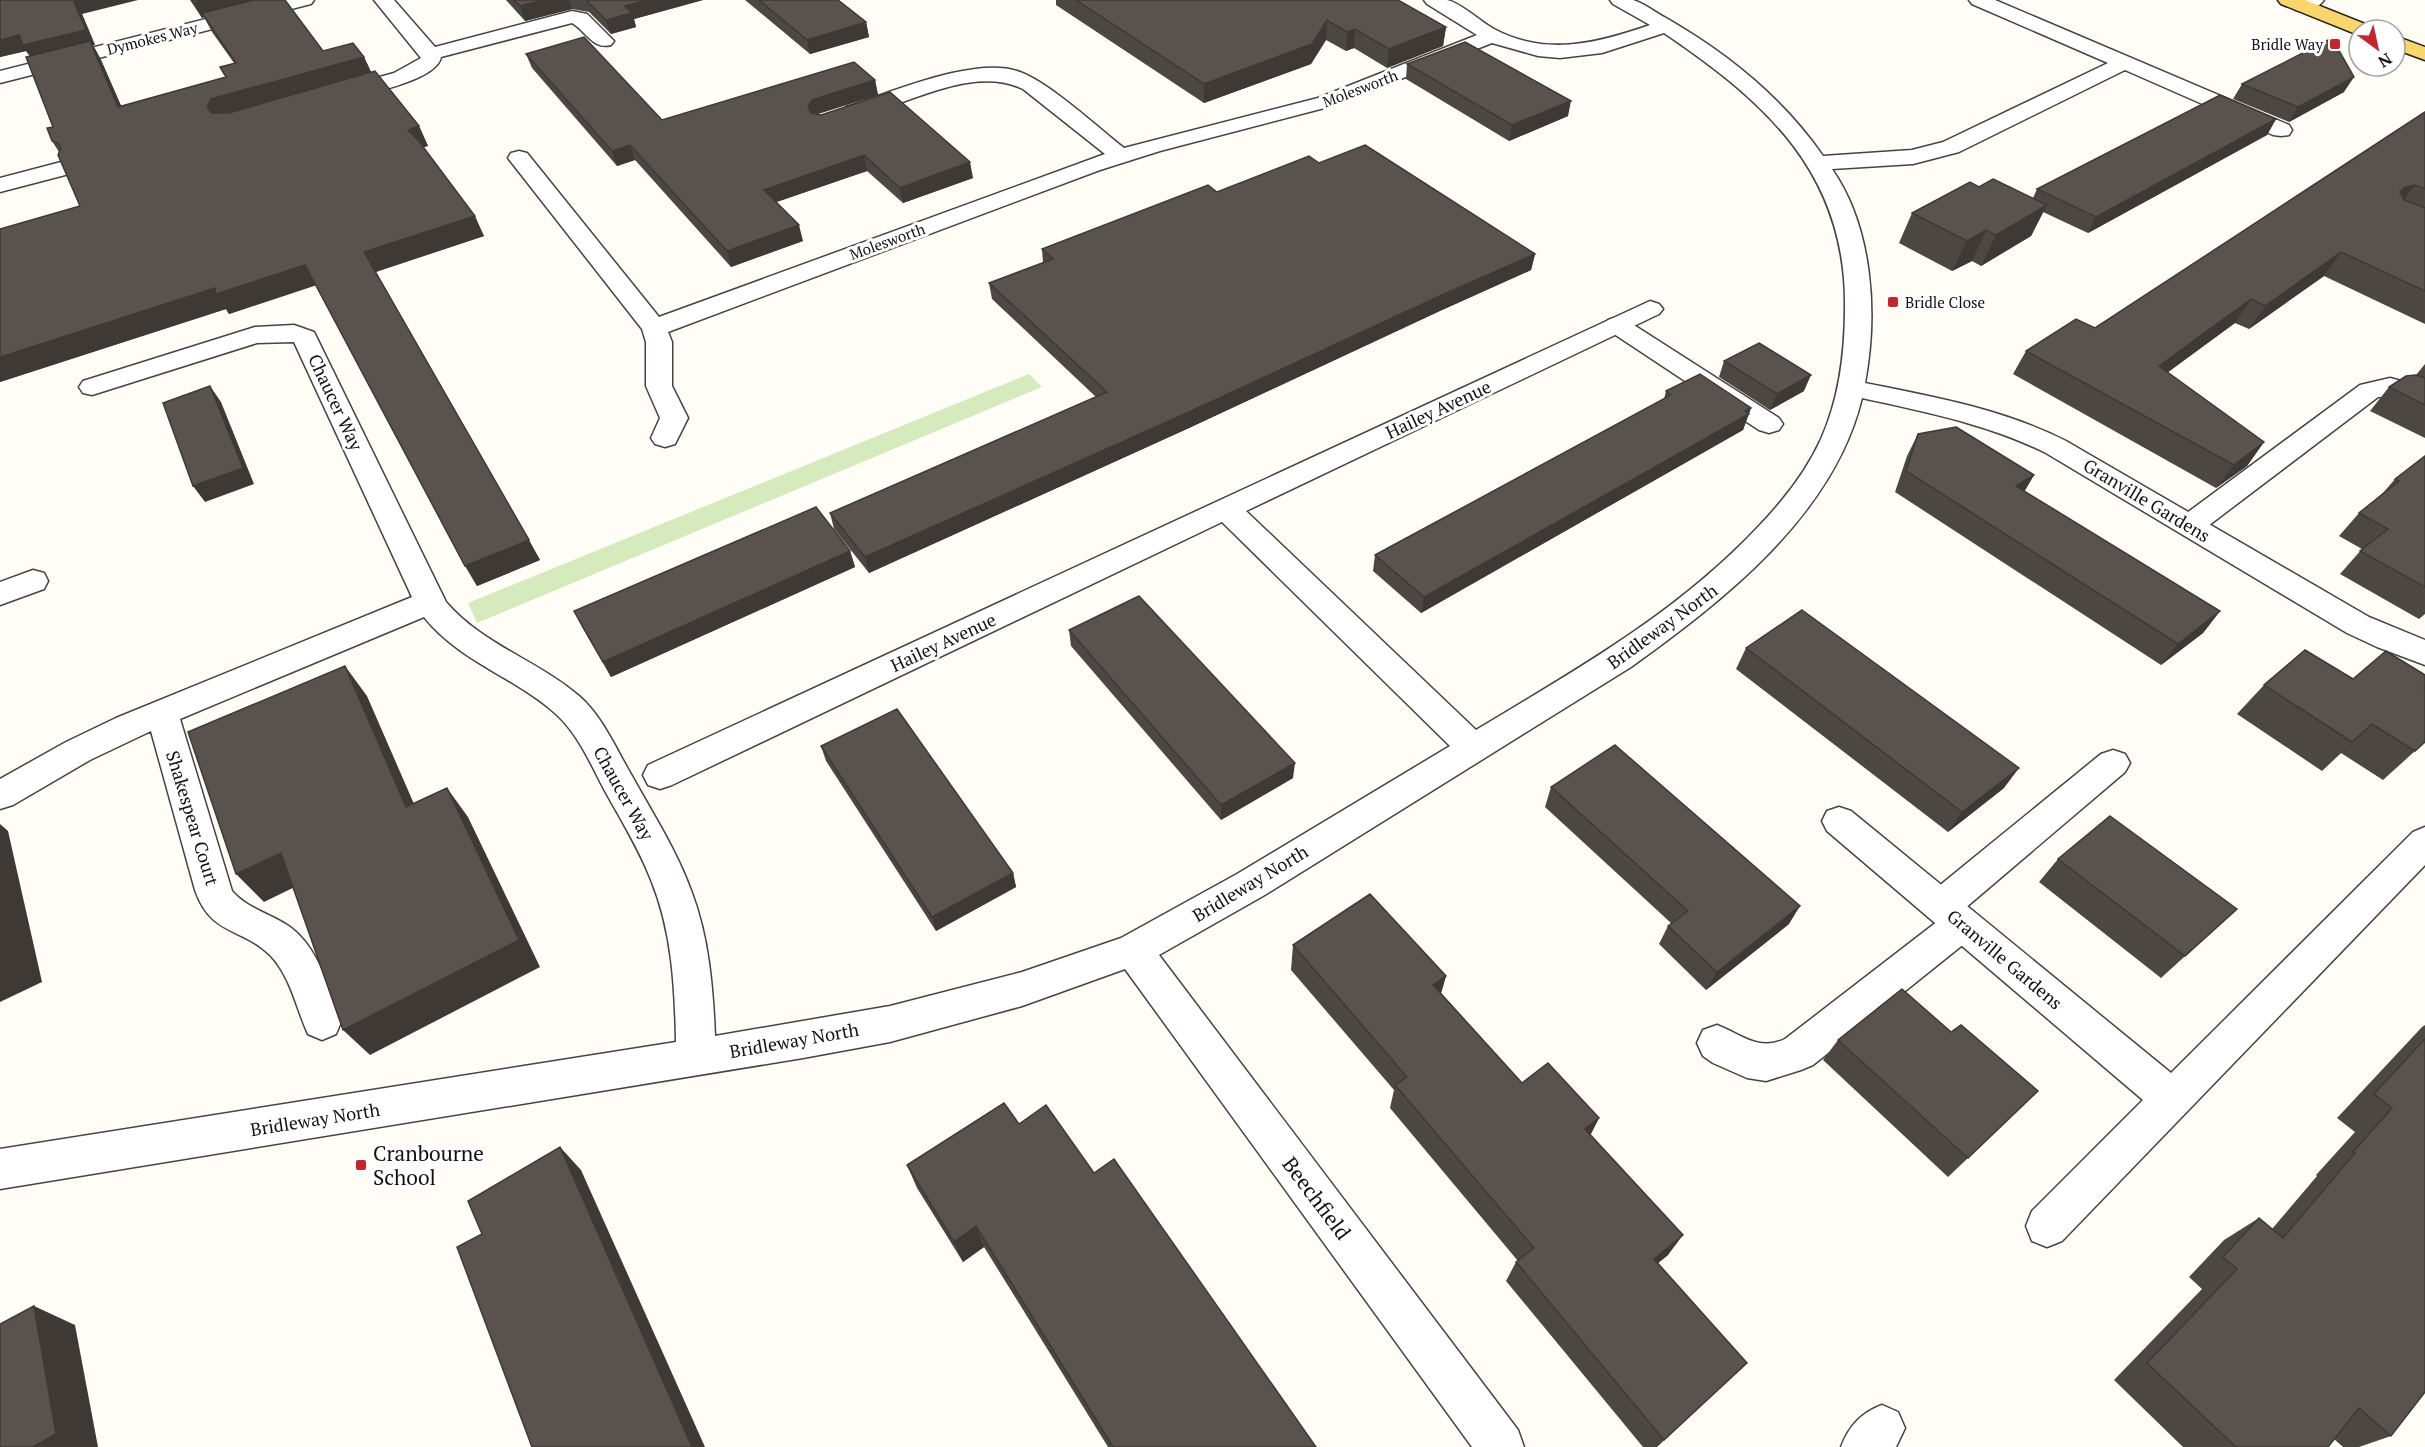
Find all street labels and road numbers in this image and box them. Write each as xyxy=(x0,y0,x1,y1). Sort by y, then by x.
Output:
street label: Dymokes Way xyxy=(105,17,200,59)
street label: Molesworth xyxy=(1320,64,1401,111)
street label: Molesworth xyxy=(846,218,928,264)
street label: Chaucer Way xyxy=(303,350,369,455)
street label: Hailey Avenue xyxy=(1381,374,1495,444)
street label: Granville Gardens xyxy=(2079,453,2215,547)
street label: Bridleway North xyxy=(1602,578,1722,674)
street label: Hailey Avenue xyxy=(886,607,1000,677)
street label: Chaucer Way xyxy=(588,742,660,845)
street label: Shakespear Court xyxy=(161,748,225,889)
street label: Bridleway North xyxy=(1188,839,1313,927)
street label: Granville Gardens xyxy=(1942,904,2068,1014)
street label: Bridleway North xyxy=(728,1017,861,1063)
street label: Bridleway North xyxy=(249,1097,382,1141)
street label: Beechfield xyxy=(1277,1151,1358,1246)

